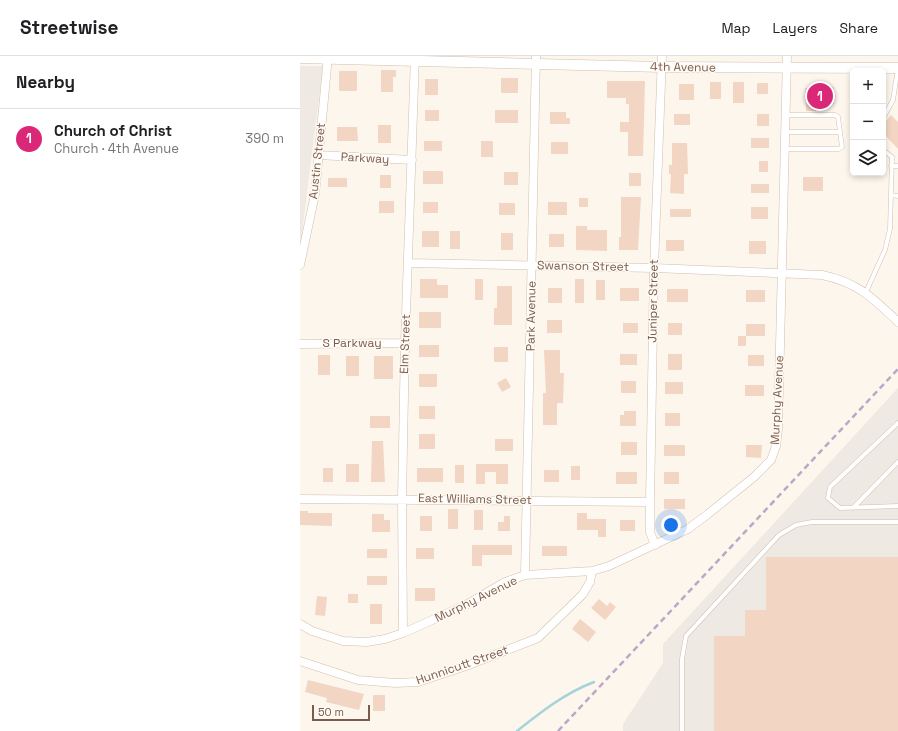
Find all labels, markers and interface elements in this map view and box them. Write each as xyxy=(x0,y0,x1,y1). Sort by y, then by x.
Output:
text: Streetwise xyxy=(20,15,119,40)
text: Map xyxy=(721,19,751,37)
text: Layers xyxy=(773,19,817,37)
text: Share xyxy=(839,19,878,37)
street label: 4th Avenue xyxy=(650,58,716,76)
map controls xyxy=(850,68,886,176)
button: + xyxy=(850,68,886,104)
text: Nearby xyxy=(16,71,75,93)
pin: 1 xyxy=(807,81,833,111)
button: − xyxy=(850,104,886,140)
text: Church of Christ xyxy=(54,121,172,140)
street label: Austin Street xyxy=(305,122,329,200)
text: 1 xyxy=(26,130,32,147)
text: 390 m xyxy=(245,130,284,147)
text: Church · 4th Avenue xyxy=(54,140,179,157)
button: layers xyxy=(850,140,886,176)
street label: Parkway xyxy=(340,149,390,167)
street label: Swanson Street xyxy=(537,257,629,275)
street label: Juniper Street xyxy=(644,259,662,343)
street label: Park Avenue xyxy=(522,281,540,351)
street label: Elm Street xyxy=(396,314,414,374)
street label: S Parkway xyxy=(323,335,382,351)
street label: Murphy Avenue xyxy=(767,355,787,445)
street label: East Williams Street xyxy=(418,490,532,508)
your location xyxy=(661,515,681,535)
street label: Murphy Avenue xyxy=(432,572,520,626)
street label: Hunnicutt Street xyxy=(414,642,510,688)
scale bar xyxy=(312,703,370,722)
text: 50 m xyxy=(318,705,344,719)

